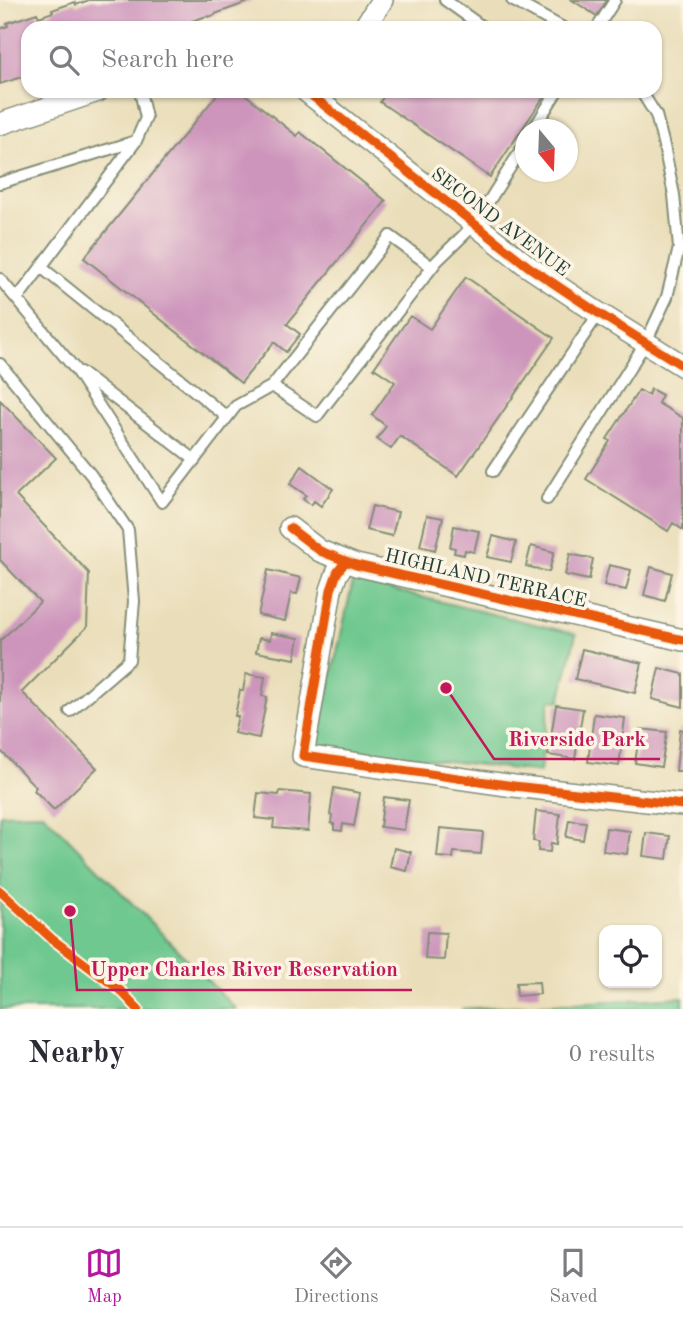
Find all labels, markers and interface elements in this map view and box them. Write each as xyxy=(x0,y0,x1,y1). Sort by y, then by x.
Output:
search box xyxy=(21,21,662,98)
icon: search xyxy=(45,41,83,79)
text: Search here xyxy=(101,47,234,73)
north arrow xyxy=(515,119,578,182)
street label: SECOND AVENUE xyxy=(427,165,572,281)
street label: HIGHLAND TERRACE xyxy=(383,547,588,612)
callout: Riverside Park xyxy=(494,717,660,759)
text: Riverside Park xyxy=(508,730,646,751)
map controls xyxy=(599,925,662,988)
button: locate xyxy=(599,925,662,988)
callout: Upper Charles River Reservation xyxy=(77,948,412,990)
text: Upper Charles River Reservation xyxy=(90,960,398,981)
text: Nearby xyxy=(28,1039,125,1069)
text: 0 results xyxy=(569,1043,655,1066)
tab: Map xyxy=(85,1244,123,1309)
tab: Directions xyxy=(294,1244,379,1309)
tab: Saved xyxy=(549,1244,598,1309)

